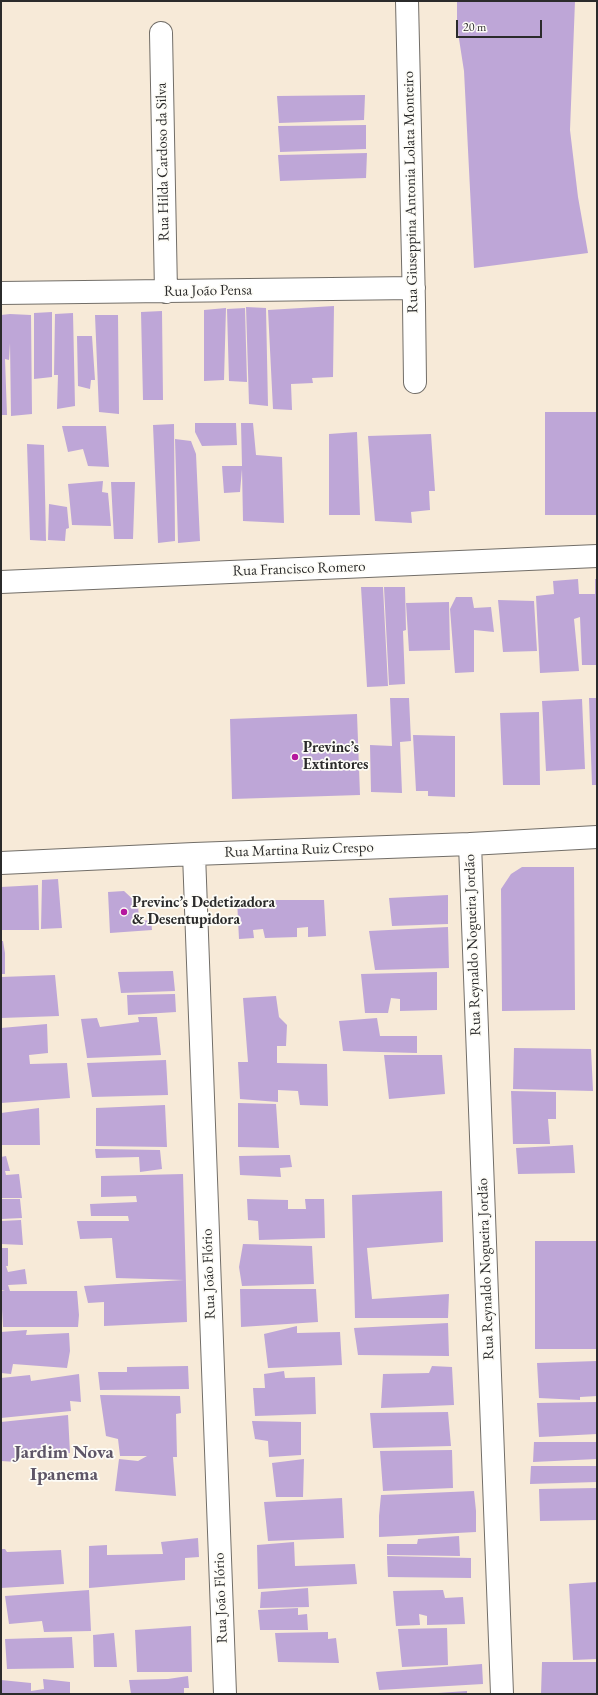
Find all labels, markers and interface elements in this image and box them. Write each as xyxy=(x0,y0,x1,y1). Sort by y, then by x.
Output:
scale bar xyxy=(458,12,544,38)
text: 20 m xyxy=(463,19,486,35)
street label: Rua Giuseppina Antonia Lolata Monteiro xyxy=(400,71,422,313)
street label: Rua Hilda Cardoso da Silva xyxy=(153,83,173,241)
street label: Rua João Pensa xyxy=(164,281,252,301)
street label: Rua Francisco Romero xyxy=(232,558,366,580)
place label: Previnc’s Extintores xyxy=(303,739,368,774)
marker: Previnc’s Extintores xyxy=(290,752,300,762)
street label: Rua Martina Ruiz Crespo xyxy=(224,838,374,862)
street label: Rua Reynaldo Nogueira Jordão xyxy=(461,854,485,1036)
place label: Previnc’s Dedetizadora & Desentupidora xyxy=(132,894,275,929)
marker: Previnc’s Dedetizadora & Desentupidora xyxy=(119,907,129,917)
street label: Rua Reynaldo Nogueira Jordão xyxy=(474,1178,498,1360)
street label: Rua João Flório xyxy=(198,1228,220,1320)
district label: Jardim Nova Ipanema xyxy=(14,1442,114,1486)
street label: Rua João Flório xyxy=(210,1552,232,1644)

